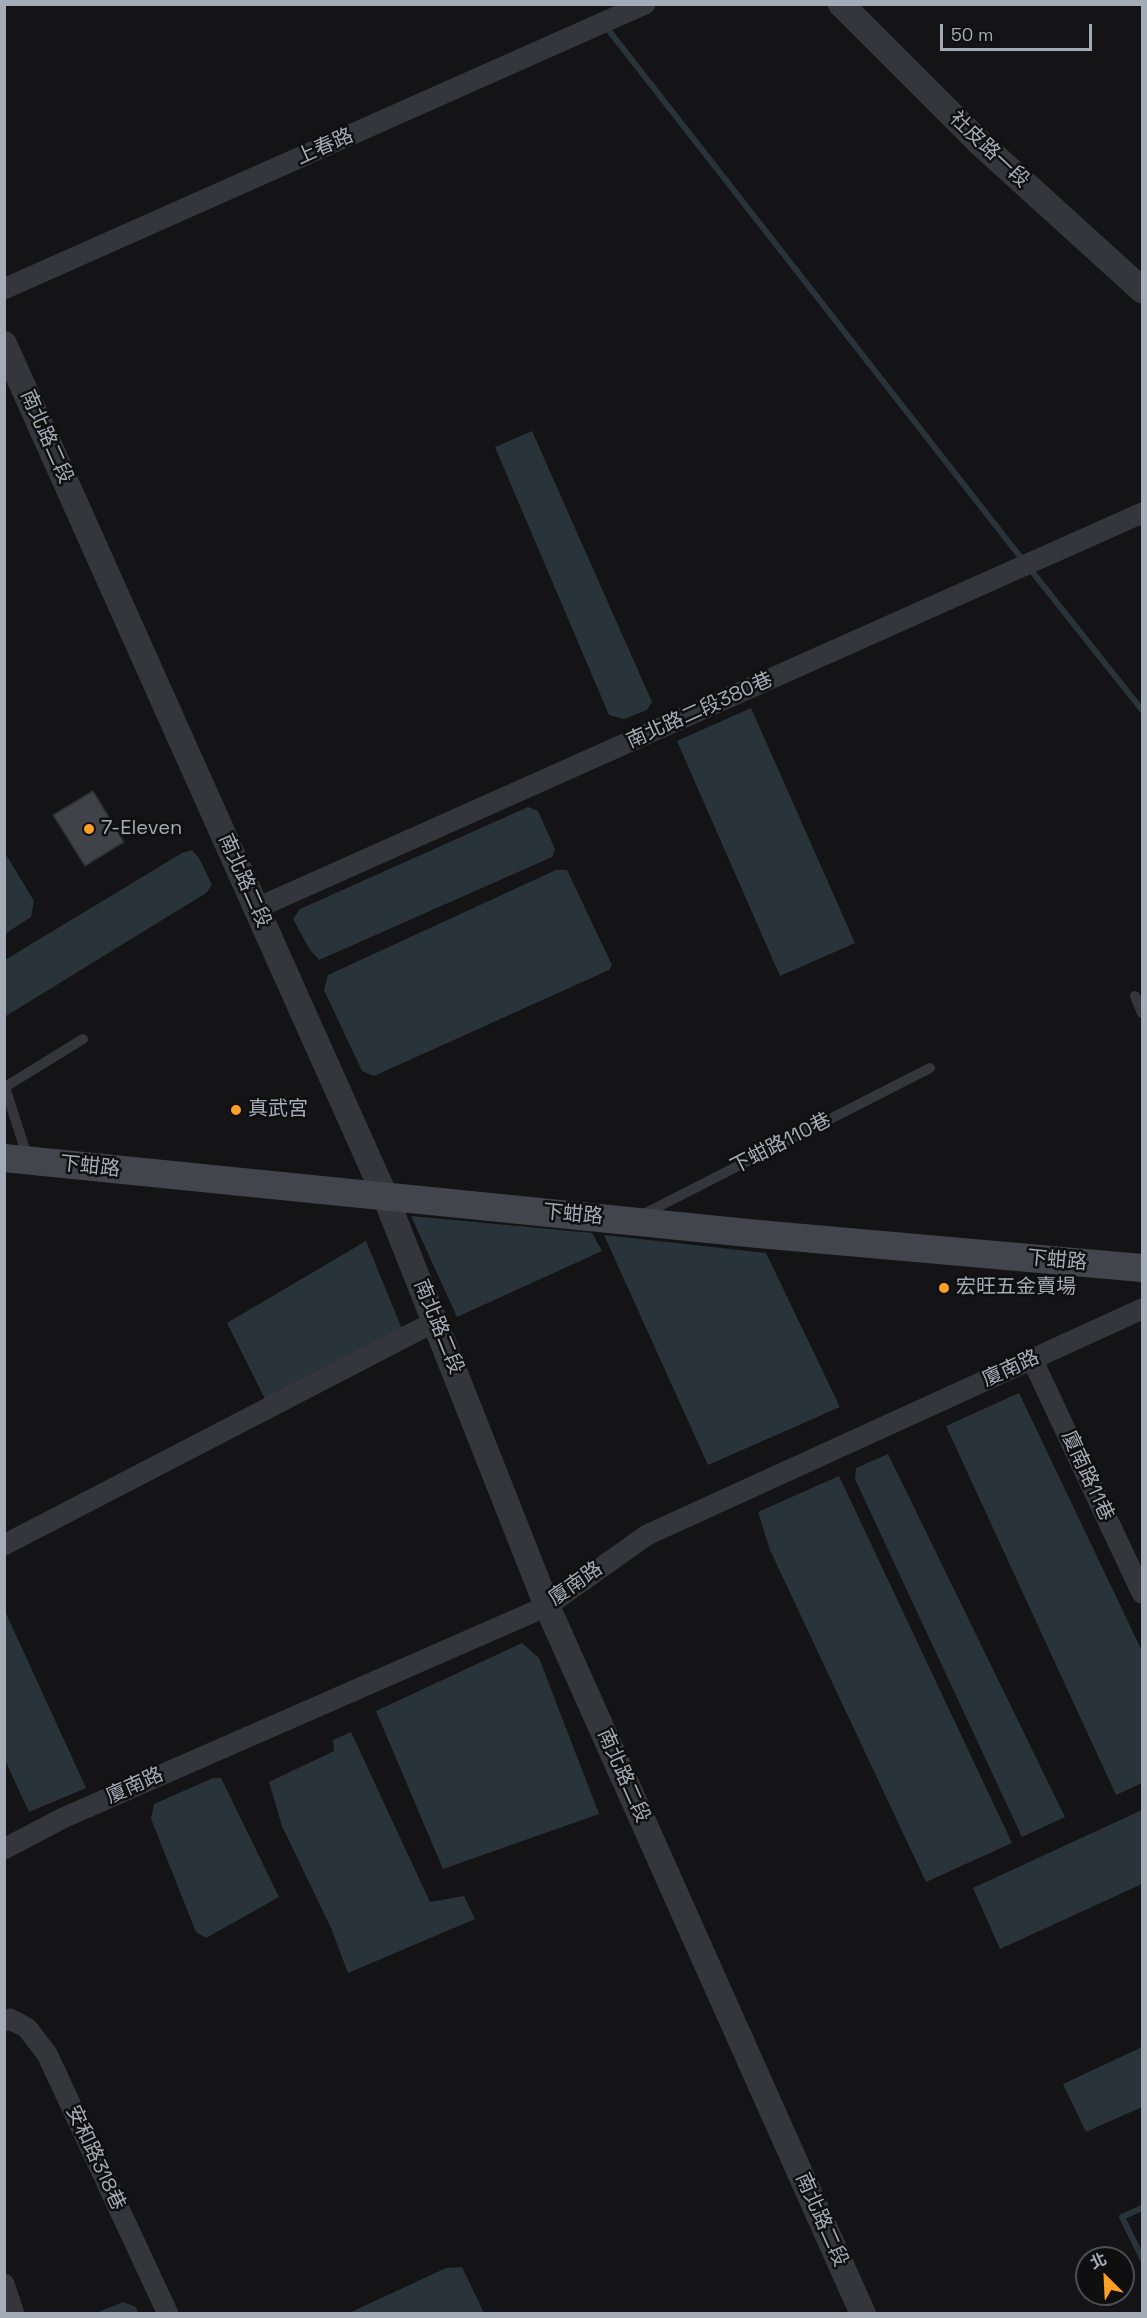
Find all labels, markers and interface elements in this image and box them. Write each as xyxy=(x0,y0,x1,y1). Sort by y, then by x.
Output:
scale bar xyxy=(943,12,1094,50)
text: 50 m xyxy=(951,23,993,46)
street label: 社皮路一段 xyxy=(944,107,1034,193)
street label: 上春路 xyxy=(293,124,357,170)
street label: 南北路二段 xyxy=(15,386,77,488)
street label: 南北路二段380巷 xyxy=(623,668,777,754)
place label: 7-Eleven xyxy=(101,817,182,841)
marker: 7-Eleven xyxy=(82,822,96,836)
street label: 南北路二段 xyxy=(213,830,275,932)
place label: 真武宮 xyxy=(248,1098,308,1122)
marker: 真武宮 xyxy=(229,1103,243,1117)
street label: 下蚶路110巷 xyxy=(727,1108,835,1180)
street label: 下蚶路 xyxy=(59,1152,121,1182)
street label: 下蚶路 xyxy=(542,1200,604,1230)
street label: 下蚶路 xyxy=(1026,1246,1088,1276)
street label: 南北路二段 xyxy=(408,1276,468,1378)
place label: 宏旺五金賣場 xyxy=(956,1276,1076,1300)
marker: 宏旺五金賣場 xyxy=(937,1281,951,1295)
street label: 廈南路 xyxy=(979,1345,1043,1393)
street label: 廈南路11巷 xyxy=(1056,1427,1118,1525)
street label: 廈南路 xyxy=(545,1557,607,1611)
street label: 南北路二段 xyxy=(592,1725,654,1827)
street label: 廈南路 xyxy=(103,1763,167,1809)
street label: 安和路318巷 xyxy=(60,2102,130,2214)
street label: 南北路二段 xyxy=(790,2169,852,2271)
north arrow xyxy=(1075,2246,1135,2306)
text: 北 xyxy=(1087,2248,1110,2274)

